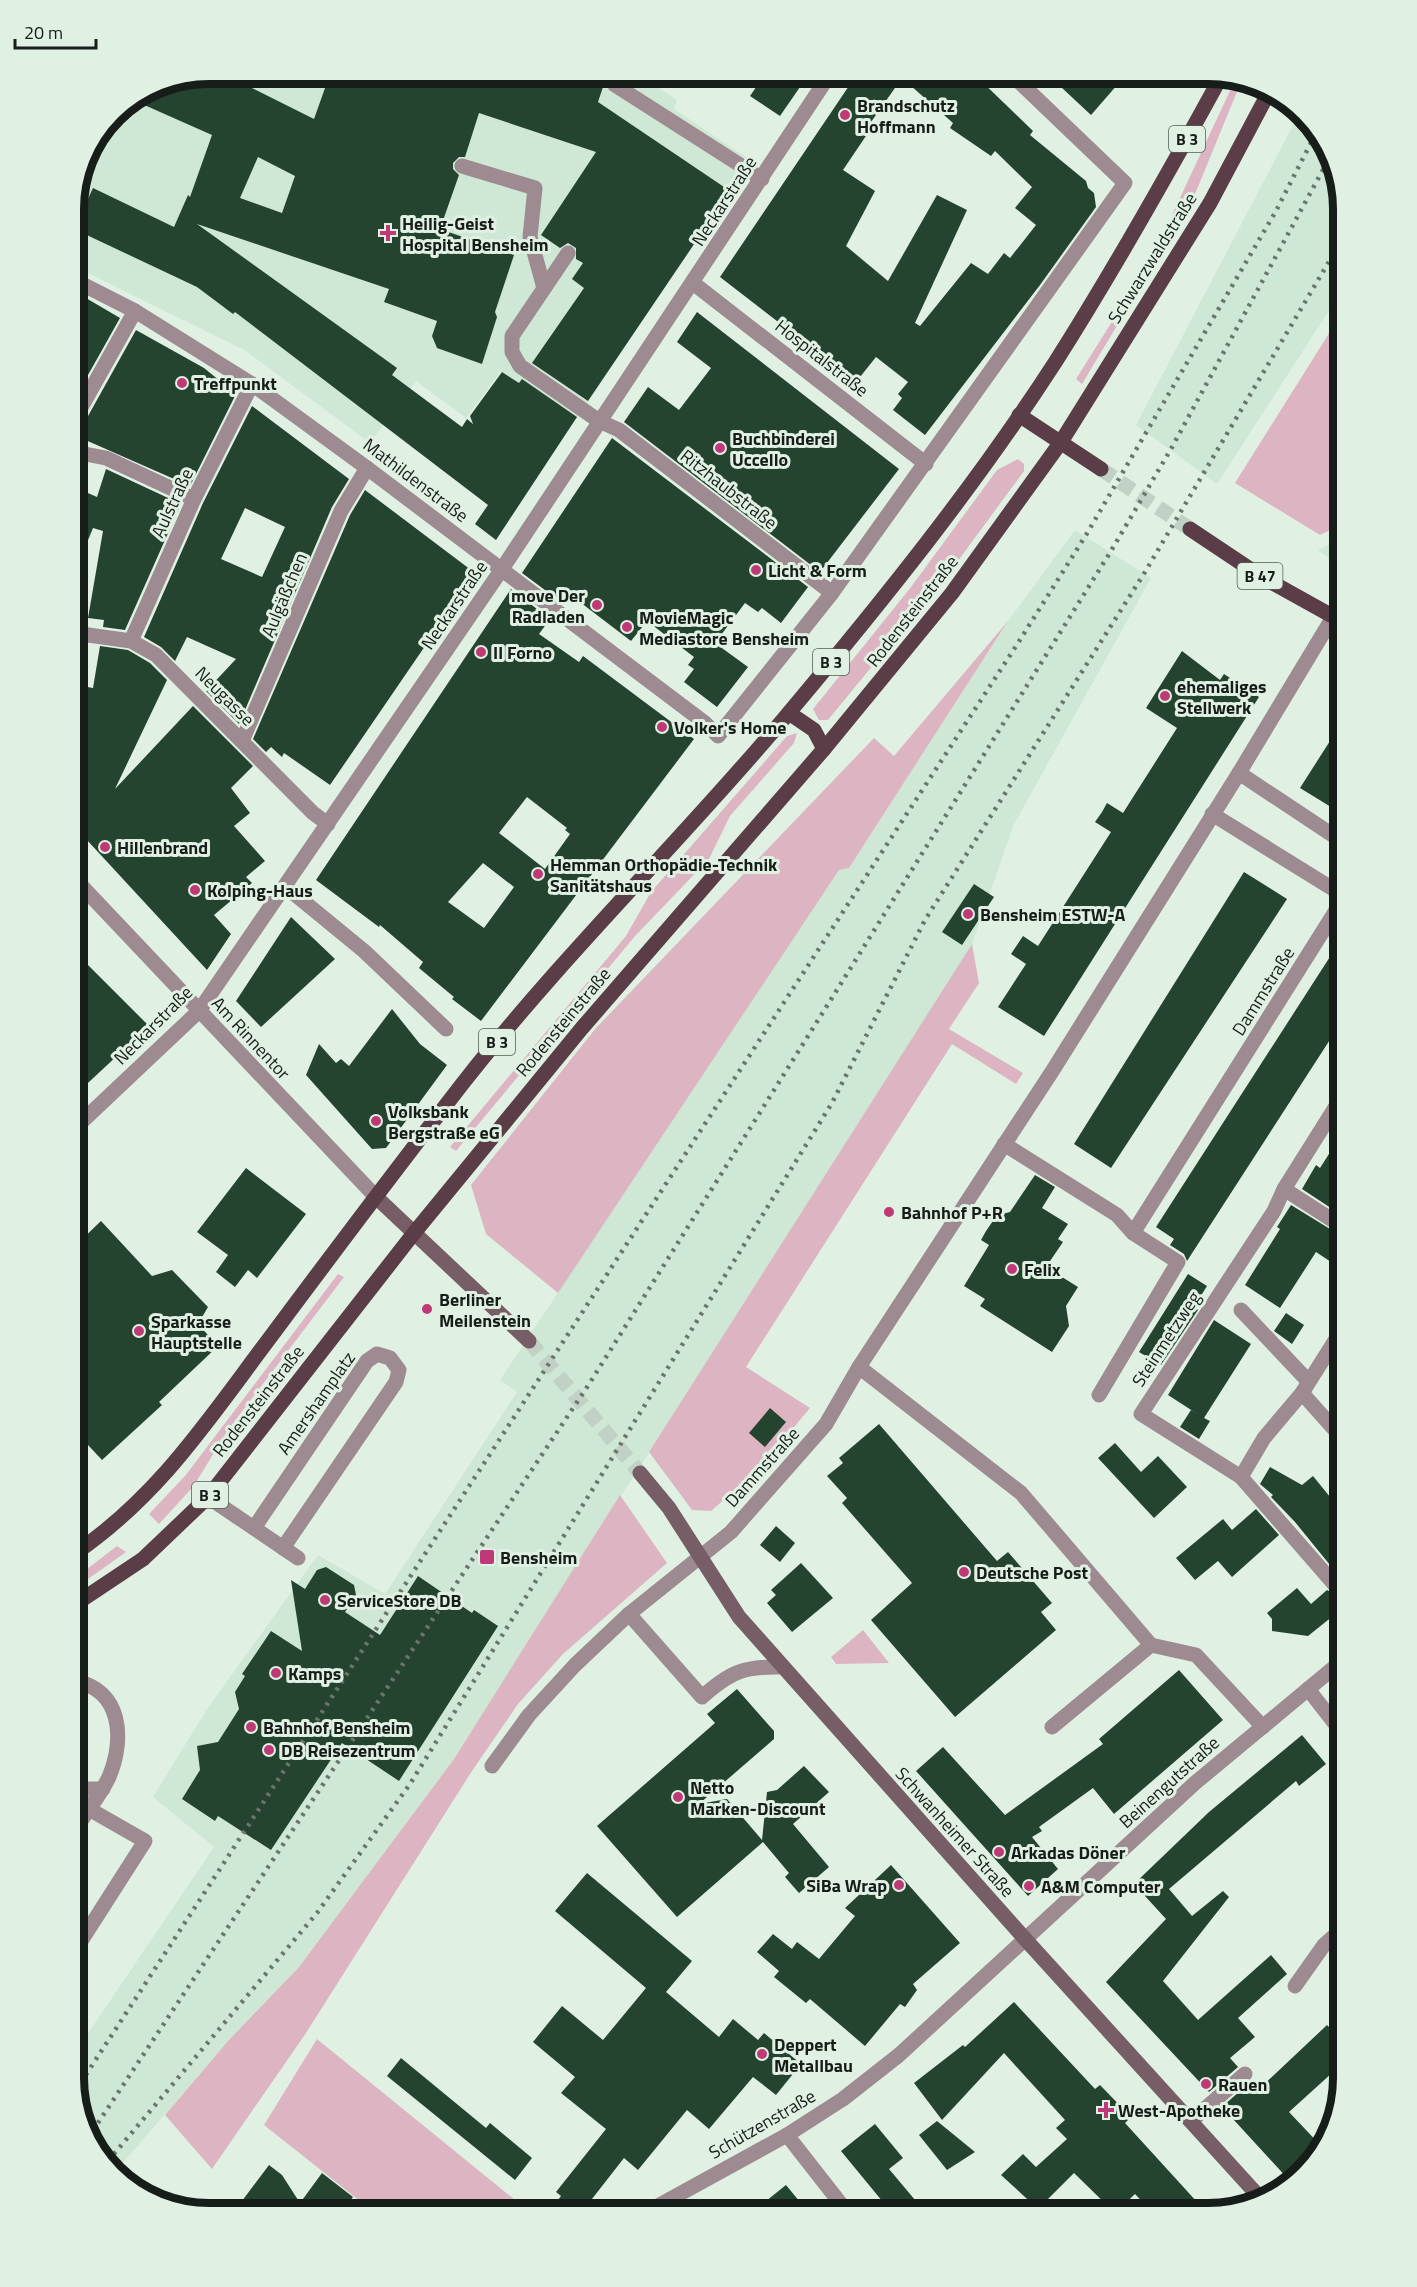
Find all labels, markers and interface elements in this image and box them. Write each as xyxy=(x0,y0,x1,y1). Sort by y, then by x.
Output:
scale bar xyxy=(15,12,96,50)
text: 20 m xyxy=(24,19,63,46)
place label: Brandschutz Hoffmann xyxy=(857,92,955,140)
marker: Brandschutz Hoffmann xyxy=(838,108,852,122)
road number: B 3 xyxy=(1169,126,1205,152)
street label: Neckarstraße xyxy=(685,151,763,251)
street label: Schwarzwaldstraße xyxy=(1101,187,1203,329)
place label: Heilig-Geist Hospital Bensheim xyxy=(402,210,549,258)
marker: Heilig-Geist Hospital Bensheim xyxy=(379,224,397,242)
street label: Hospitalstraße xyxy=(769,313,875,403)
place label: Treffpunkt xyxy=(194,370,277,397)
marker: Treffpunkt xyxy=(175,376,189,390)
place label: Buchbinderei Uccello xyxy=(732,425,835,473)
street label: Mathildenstraße xyxy=(358,431,474,529)
marker: Buchbinderei Uccello xyxy=(713,441,727,455)
street label: Ritzhaubstraße xyxy=(675,442,783,536)
street label: Aulstraße xyxy=(144,464,200,542)
street label: Aulgäßchen xyxy=(254,549,314,641)
street label: Rodensteinstraße xyxy=(860,549,964,673)
street label: Neckarstraße xyxy=(414,555,494,655)
place label: Licht & Form xyxy=(768,557,867,584)
marker: Licht & Form xyxy=(749,563,763,577)
road number: B 47 xyxy=(1238,563,1282,589)
place label: move Der Radladen xyxy=(511,582,585,630)
marker: move Der Radladen xyxy=(590,598,604,612)
place label: MovieMagic Mediastore Bensheim xyxy=(639,604,809,652)
marker: MovieMagic Mediastore Bensheim xyxy=(620,620,634,634)
place label: Il Forno xyxy=(493,639,552,666)
marker: Il Forno xyxy=(474,645,488,659)
road number: B 3 xyxy=(813,649,849,675)
street label: Neugasse xyxy=(189,660,261,732)
place label: ehemaliges Stellwerk xyxy=(1177,673,1266,721)
marker: ehemaliges Stellwerk xyxy=(1158,689,1172,703)
place label: Volker's Home xyxy=(674,714,786,741)
marker: Volker's Home xyxy=(655,720,669,734)
place label: Hillenbrand xyxy=(117,834,208,861)
marker: Hillenbrand xyxy=(98,840,112,854)
place label: Hemman Orthopädie-Technik Sanitätshaus xyxy=(550,851,778,899)
marker: Hemman Orthopädie-Technik Sanitätshaus xyxy=(531,867,545,881)
place label: Kolping-Haus xyxy=(207,877,313,904)
marker: Kolping-Haus xyxy=(188,883,202,897)
place label: Bensheim ESTW-A xyxy=(980,901,1125,928)
marker: Bensheim ESTW-A xyxy=(961,907,975,921)
street label: Dammstraße xyxy=(1225,941,1301,1041)
street label: Rodensteinstraße xyxy=(509,961,617,1083)
street label: Neckarstraße xyxy=(107,979,199,1071)
street label: Am Rinnentor xyxy=(205,990,297,1086)
road number: B 3 xyxy=(479,1029,515,1055)
place label: Volksbank Bergstraße eG xyxy=(388,1098,500,1146)
marker: Volksbank Bergstraße eG xyxy=(369,1114,383,1128)
place label: Bahnhof P+R xyxy=(901,1199,1003,1226)
marker: Bahnhof P+R xyxy=(882,1205,896,1219)
place label: Felix xyxy=(1024,1256,1061,1283)
marker: Felix xyxy=(1005,1262,1019,1276)
place label: Berliner Meilenstein xyxy=(439,1286,531,1334)
street label: Steinmetzweg xyxy=(1125,1286,1207,1392)
marker: Berliner Meilenstein xyxy=(420,1302,434,1316)
place label: Sparkasse Hauptstelle xyxy=(151,1308,242,1356)
marker: Sparkasse Hauptstelle xyxy=(132,1324,146,1338)
street label: Rodensteinstraße xyxy=(206,1339,310,1463)
street label: Amershamplatz xyxy=(270,1346,362,1460)
street label: Dammstraße xyxy=(718,1421,806,1513)
road number: B 3 xyxy=(192,1482,228,1508)
place label: Bensheim xyxy=(500,1544,577,1571)
marker: Bensheim xyxy=(478,1548,496,1566)
place label: Deutsche Post xyxy=(976,1559,1088,1586)
marker: Deutsche Post xyxy=(957,1565,971,1579)
place label: ServiceStore DB xyxy=(337,1587,462,1614)
marker: ServiceStore DB xyxy=(318,1593,332,1607)
place label: Kamps xyxy=(288,1660,341,1687)
marker: Kamps xyxy=(269,1666,283,1680)
place label: Bahnhof Bensheim xyxy=(263,1714,410,1741)
marker: Bahnhof Bensheim xyxy=(244,1720,258,1734)
street label: Beinengutstraße xyxy=(1113,1729,1225,1835)
place label: DB Reisezentrum xyxy=(281,1737,416,1764)
marker: DB Reisezentrum xyxy=(262,1743,276,1757)
street label: Schwanheimer Straße xyxy=(889,1761,1021,1903)
place label: Netto Marken-Discount xyxy=(690,1774,826,1822)
marker: Netto Marken-Discount xyxy=(671,1790,685,1804)
place label: Arkadas Döner xyxy=(1011,1839,1126,1866)
marker: Arkadas Döner xyxy=(992,1845,1006,1859)
place label: SiBa Wrap xyxy=(806,1872,887,1899)
place label: A&M Computer xyxy=(1041,1873,1161,1900)
marker: SiBa Wrap xyxy=(892,1878,906,1892)
marker: A&M Computer xyxy=(1022,1879,1036,1893)
place label: Deppert Metallbau xyxy=(774,2031,853,2079)
marker: Deppert Metallbau xyxy=(755,2047,769,2061)
place label: Rauen xyxy=(1218,2071,1267,2098)
marker: Rauen xyxy=(1199,2077,1213,2091)
street label: Schützenstraße xyxy=(704,2082,820,2166)
place label: West-Apotheke xyxy=(1118,2097,1240,2124)
marker: West-Apotheke xyxy=(1099,2103,1113,2117)

